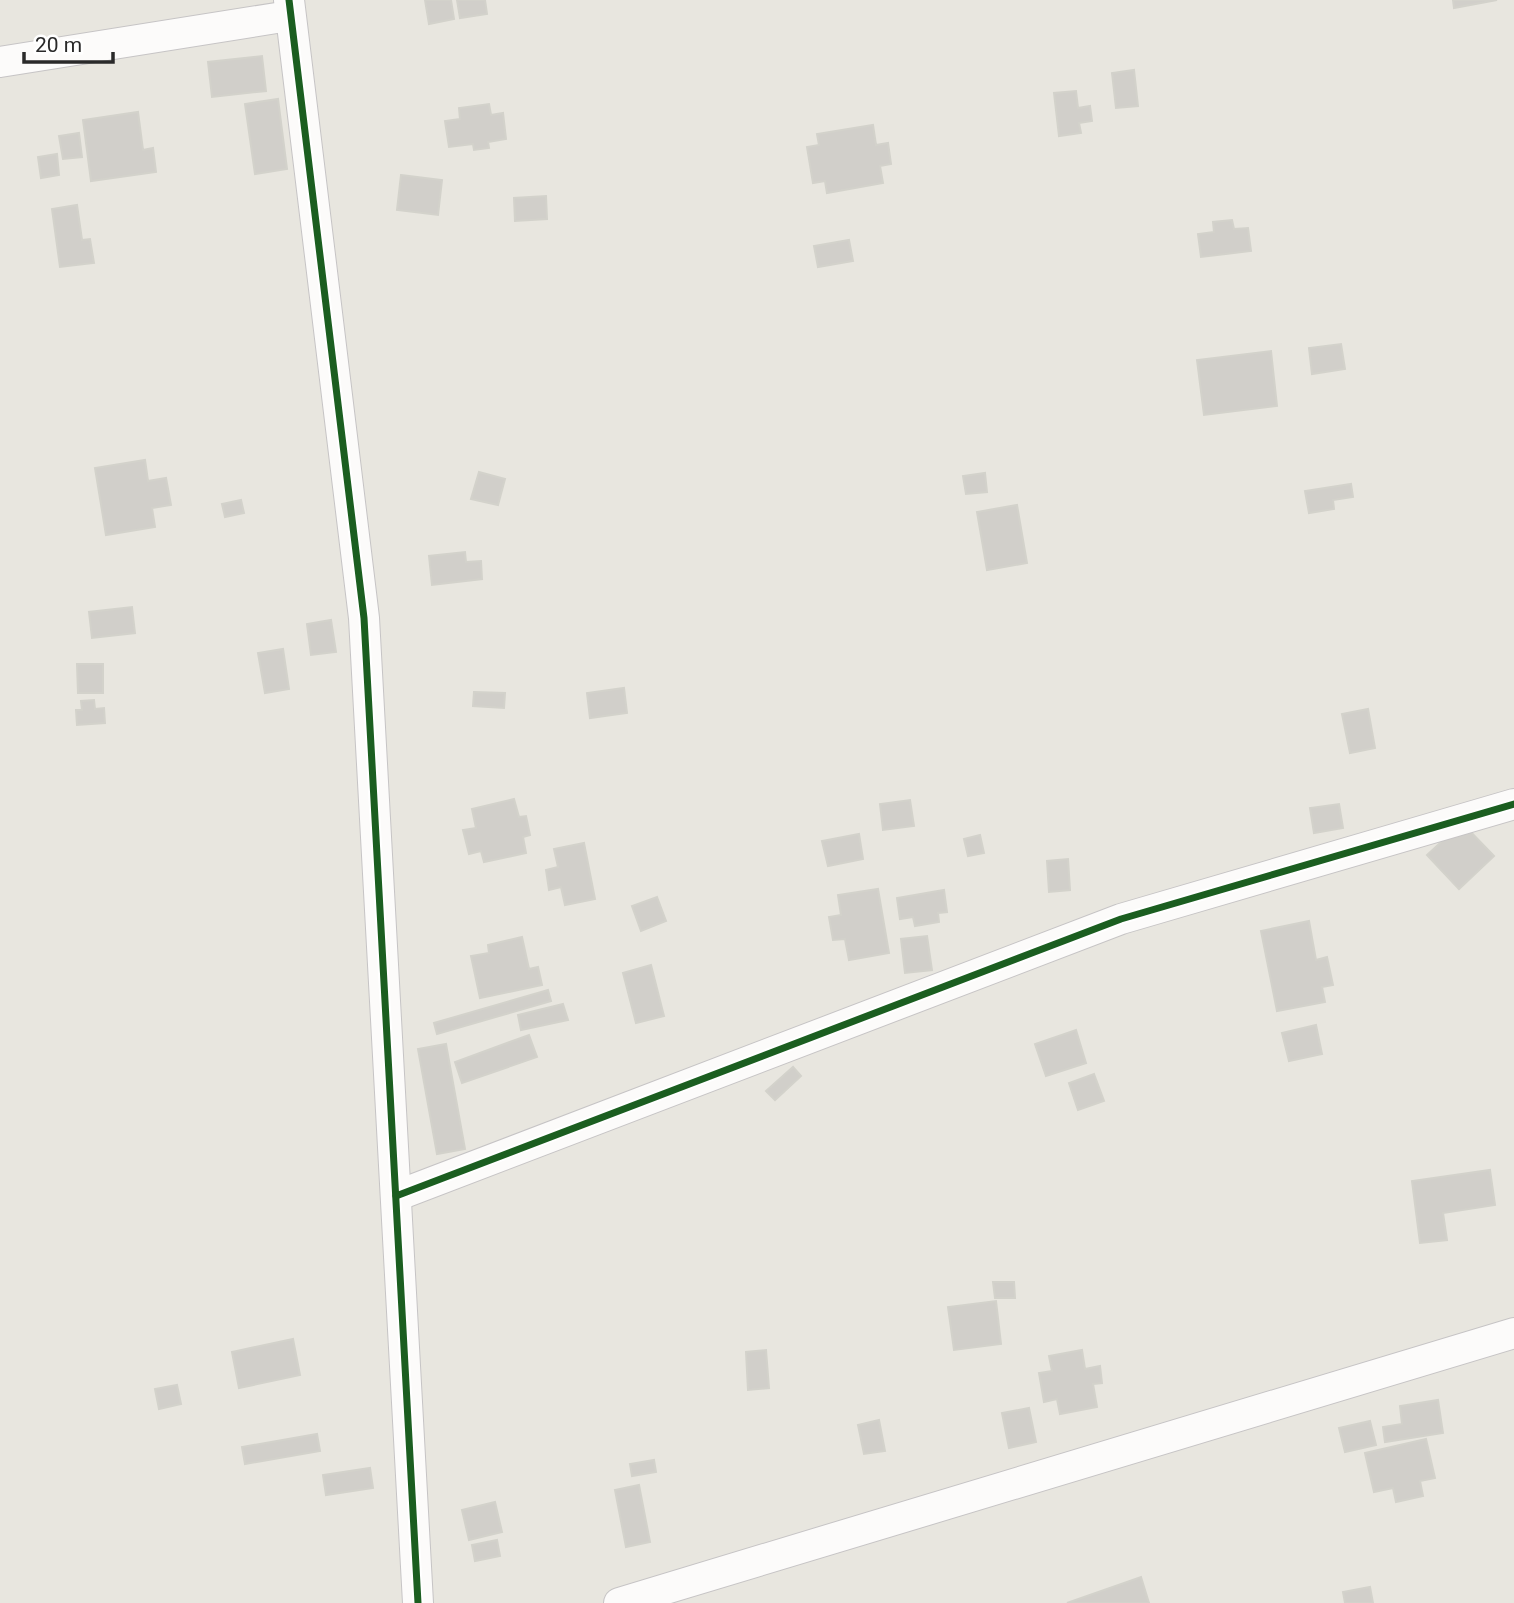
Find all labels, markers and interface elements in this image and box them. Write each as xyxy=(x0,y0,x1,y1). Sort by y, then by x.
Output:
scale bar xyxy=(24,21,114,65)
text: 20 m xyxy=(35,33,82,57)

